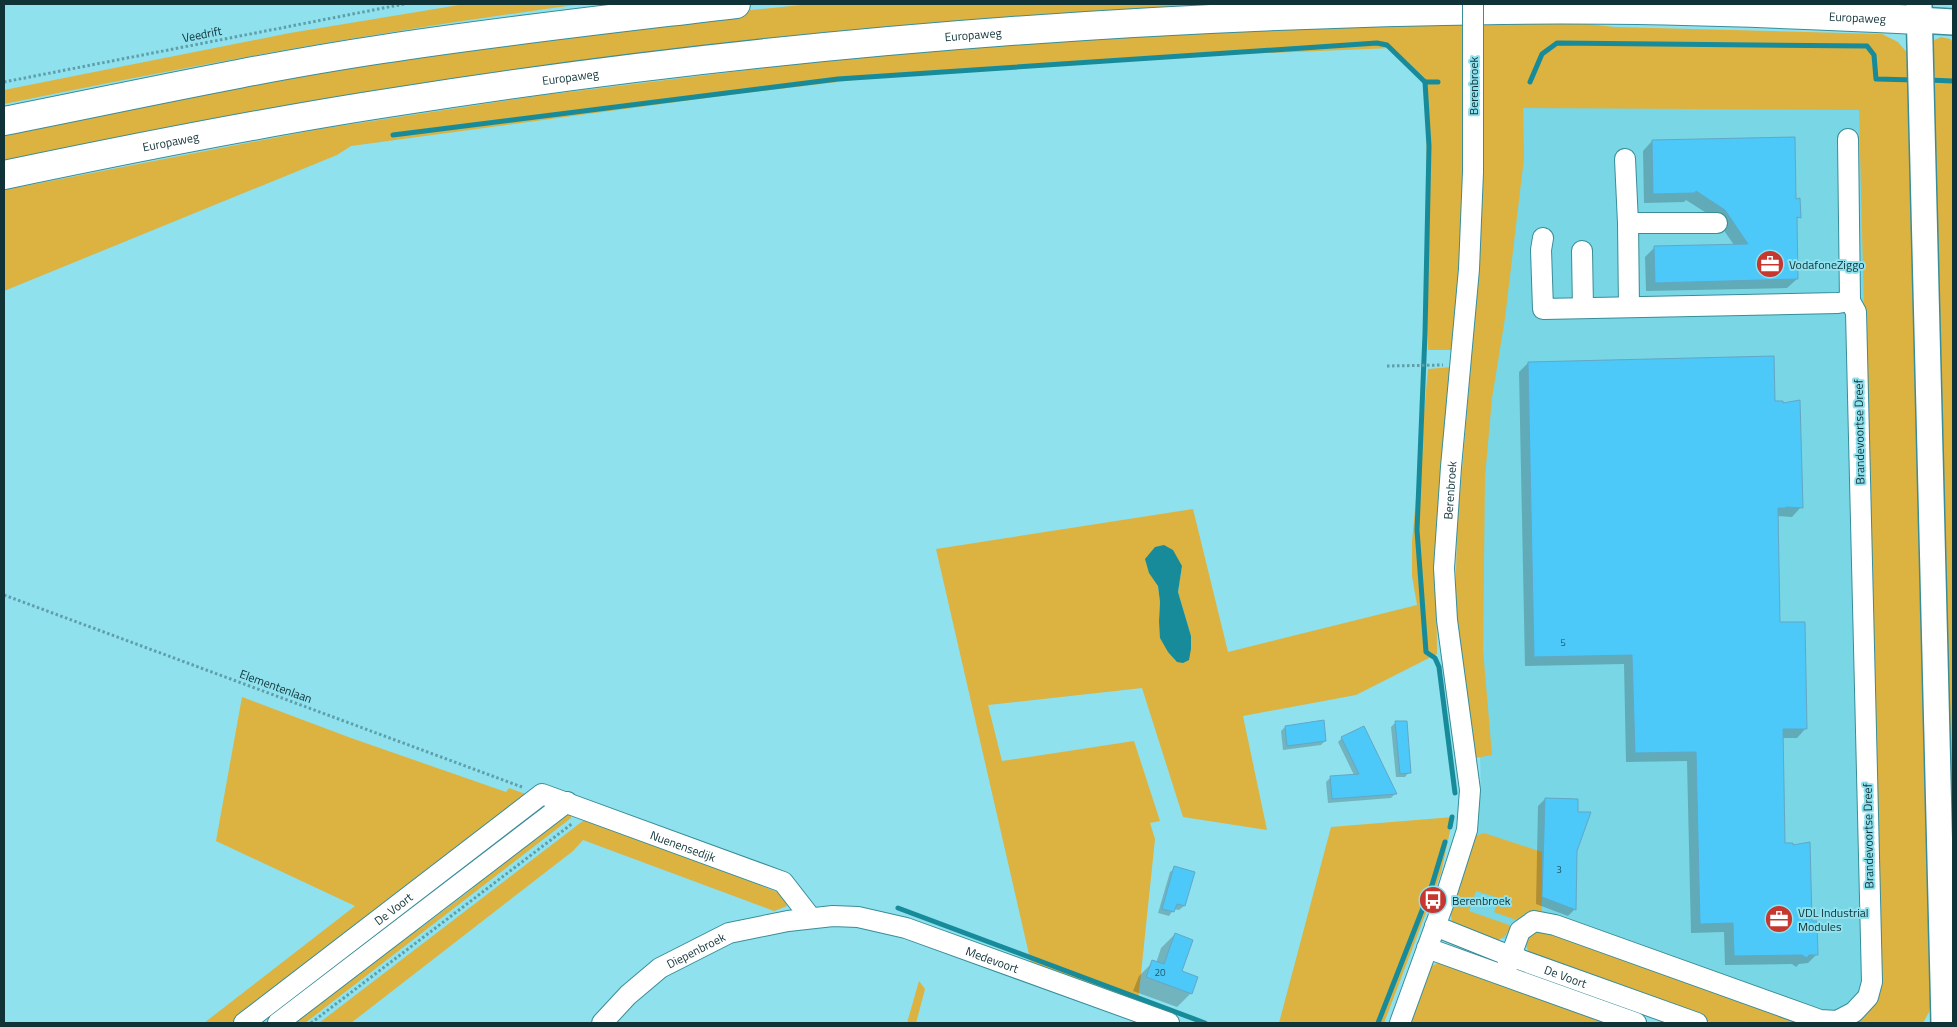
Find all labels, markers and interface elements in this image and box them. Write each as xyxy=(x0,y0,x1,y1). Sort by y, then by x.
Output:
street label: Europaweg xyxy=(1828,6,1886,28)
street label: Veedrift xyxy=(181,21,224,47)
street label: Europaweg xyxy=(944,22,1002,46)
street label: Berenbroek xyxy=(1464,57,1483,115)
street label: Europaweg xyxy=(541,63,600,90)
street label: Europaweg xyxy=(141,126,200,156)
office icon: VodafoneZiggo xyxy=(1755,249,1785,279)
place label: VodafoneZiggo xyxy=(1789,255,1865,274)
street label: Brandevoortse Dreef xyxy=(1849,379,1869,485)
street label: Berenbroek xyxy=(1438,460,1461,520)
house number: 5 xyxy=(1560,635,1566,650)
street label: Elementenlaan xyxy=(237,664,315,708)
street label: Brandevoortse Dreef xyxy=(1858,783,1878,889)
street label: Nuenensedijk xyxy=(648,825,719,866)
house number: 3 xyxy=(1556,862,1562,877)
bus stop icon: Berenbroek xyxy=(1418,885,1448,915)
street label: De Voort xyxy=(370,887,417,929)
place label: Berenbroek xyxy=(1452,891,1511,910)
place label: VDL Industrial Modules xyxy=(1798,903,1869,936)
office icon: VDL Industrial Modules xyxy=(1764,904,1794,934)
street label: Diepenbroek xyxy=(663,927,729,973)
street label: Medevoort xyxy=(963,941,1022,978)
street label: De Voort xyxy=(1542,960,1590,993)
house number: 20 xyxy=(1154,965,1166,980)

